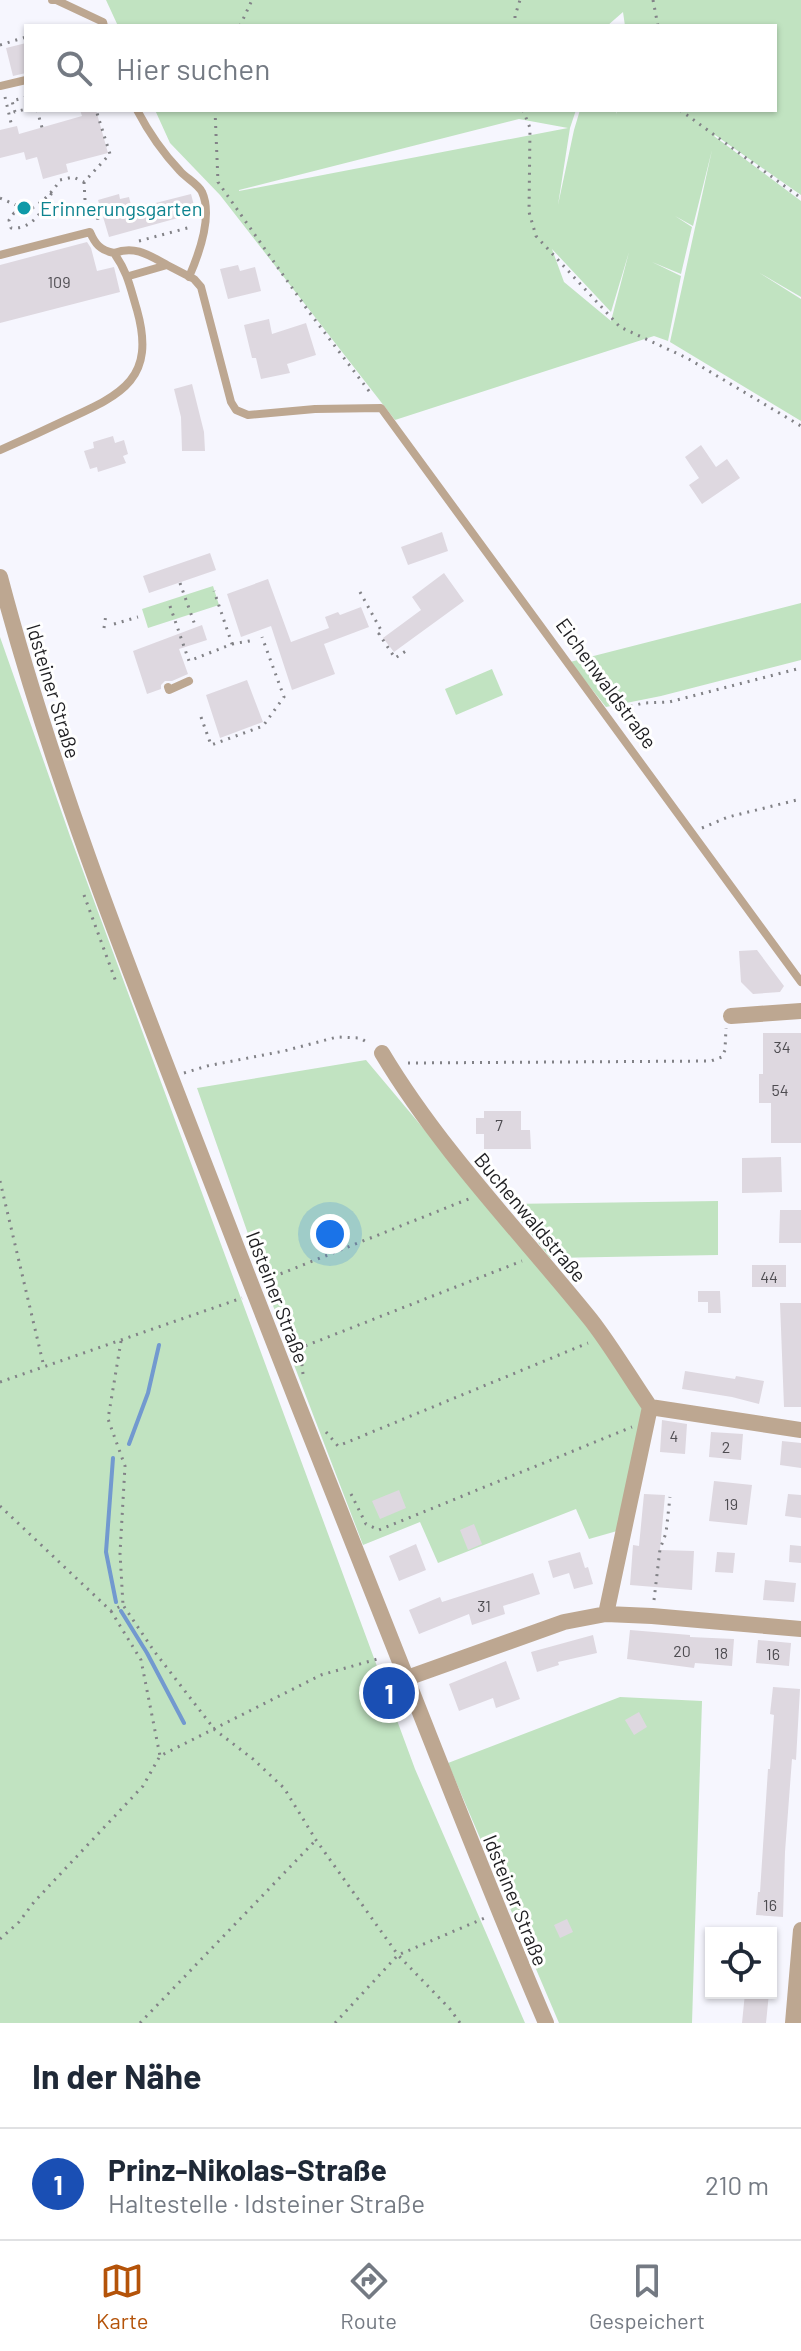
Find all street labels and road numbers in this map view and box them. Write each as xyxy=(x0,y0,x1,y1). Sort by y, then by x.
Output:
street label: Eichenwaldstraße xyxy=(552,613,662,753)
street label: Idsteiner Straße xyxy=(22,621,86,761)
street label: Buchenwaldstraße xyxy=(470,1147,592,1287)
street label: Idsteiner Straße xyxy=(242,1228,314,1366)
street label: Idsteiner Straße xyxy=(479,1831,553,1969)

